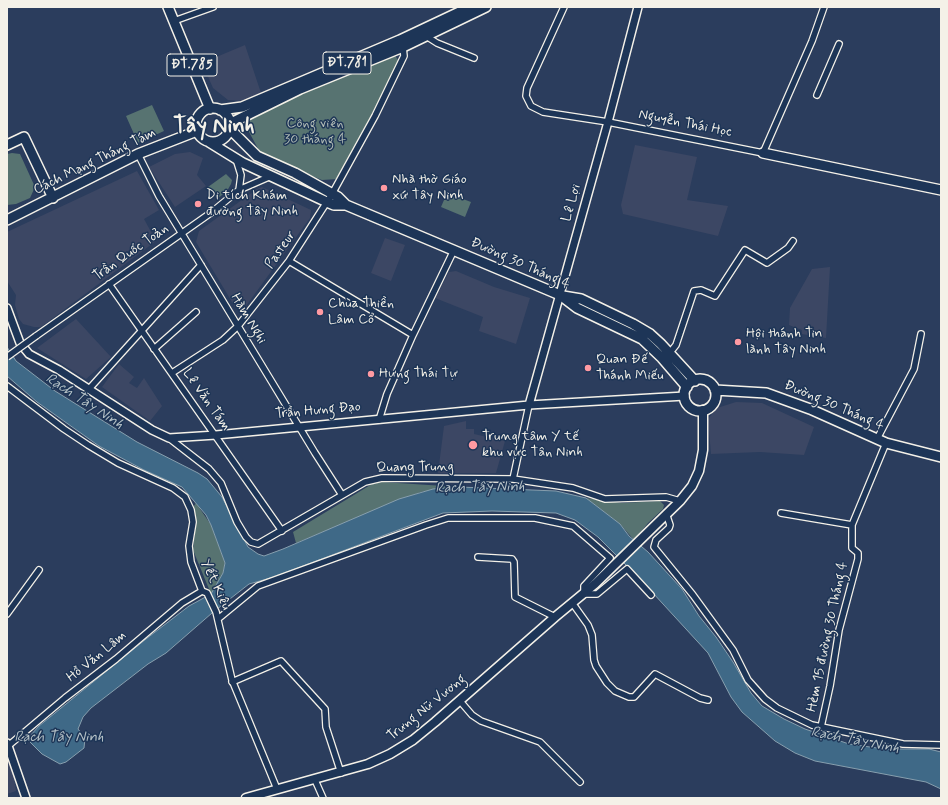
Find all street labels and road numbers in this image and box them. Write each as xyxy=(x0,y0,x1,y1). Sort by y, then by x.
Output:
road number: ĐT.781 xyxy=(323,52,371,74)
road number: ĐT.785 xyxy=(167,54,217,76)
street label: Nguyễn Thái Học xyxy=(637,107,733,141)
street label: Cách Mạng Tháng Tám xyxy=(31,125,159,199)
street label: Lê Lợi xyxy=(559,182,585,224)
street label: Trần Quốc Toản xyxy=(90,221,172,285)
street label: Pasteur xyxy=(262,228,300,272)
street label: Đường 30 Tháng 4 xyxy=(468,235,572,293)
street label: Hàm Nghi xyxy=(226,291,270,347)
street label: Lê Văn Tám xyxy=(178,366,234,434)
street label: Đường 30 Tháng 4 xyxy=(781,377,887,435)
street label: Trần Hưng Đạo xyxy=(275,399,361,423)
street label: Quang Trung xyxy=(376,459,454,477)
street label: Yết Kiêu xyxy=(196,557,234,613)
street label: Hẻm 15 đường 30 Tháng 4 xyxy=(804,560,852,714)
street label: Hồ Văn Lâm xyxy=(64,628,130,686)
street label: Trưng Nữ Vương xyxy=(384,671,470,745)

